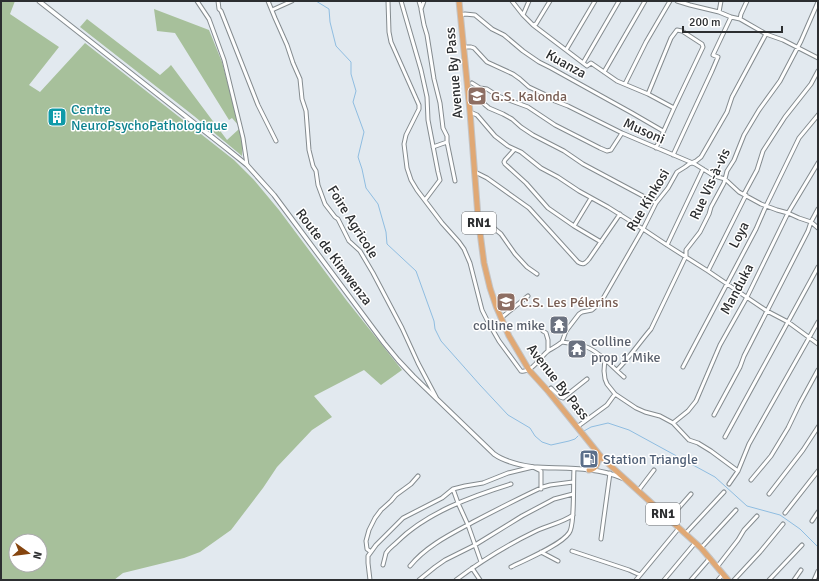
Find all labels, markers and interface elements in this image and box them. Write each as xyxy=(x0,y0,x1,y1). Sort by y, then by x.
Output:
scale bar xyxy=(683,8,782,34)
text: 200 m xyxy=(689,15,721,30)
street label: Avenue By Pass xyxy=(442,27,466,119)
street label: Kuanza xyxy=(543,46,589,82)
school or university icon: G.S. Kalonda xyxy=(466,85,488,107)
place label: G.S. Kalonda xyxy=(491,88,567,105)
place label: Centre NeuroPsychoPathologique xyxy=(71,101,228,134)
building icon: Centre NeuroPsychoPathologique xyxy=(46,106,68,128)
street label: Musoni xyxy=(621,114,667,148)
street label: Rue Vis-à-vis xyxy=(686,146,734,222)
street label: Rue Kinkosi xyxy=(623,166,673,234)
street label: Foire Agricole xyxy=(324,182,382,262)
street label: Route de Kimwenza xyxy=(292,205,376,309)
road number: RN1 xyxy=(462,212,496,234)
street label: Loya xyxy=(725,219,753,251)
street label: Manduka xyxy=(717,261,757,317)
school or university icon: C.S. Les Pélerins xyxy=(495,291,517,313)
place label: C.S. Les Pélerins xyxy=(520,294,618,311)
temple icon: colline mike xyxy=(548,314,570,336)
place label: colline mike xyxy=(473,317,545,334)
place label: colline prop 1 Mike xyxy=(591,333,661,366)
temple icon: colline prop 1 Mike xyxy=(566,338,588,360)
street label: Avenue By Pass xyxy=(523,341,593,423)
fuel station icon: Station Triangle xyxy=(578,448,600,470)
place label: Station Triangle xyxy=(603,451,698,468)
road number: RN1 xyxy=(646,503,680,525)
north arrow xyxy=(8,533,48,573)
text: N xyxy=(30,550,44,561)

